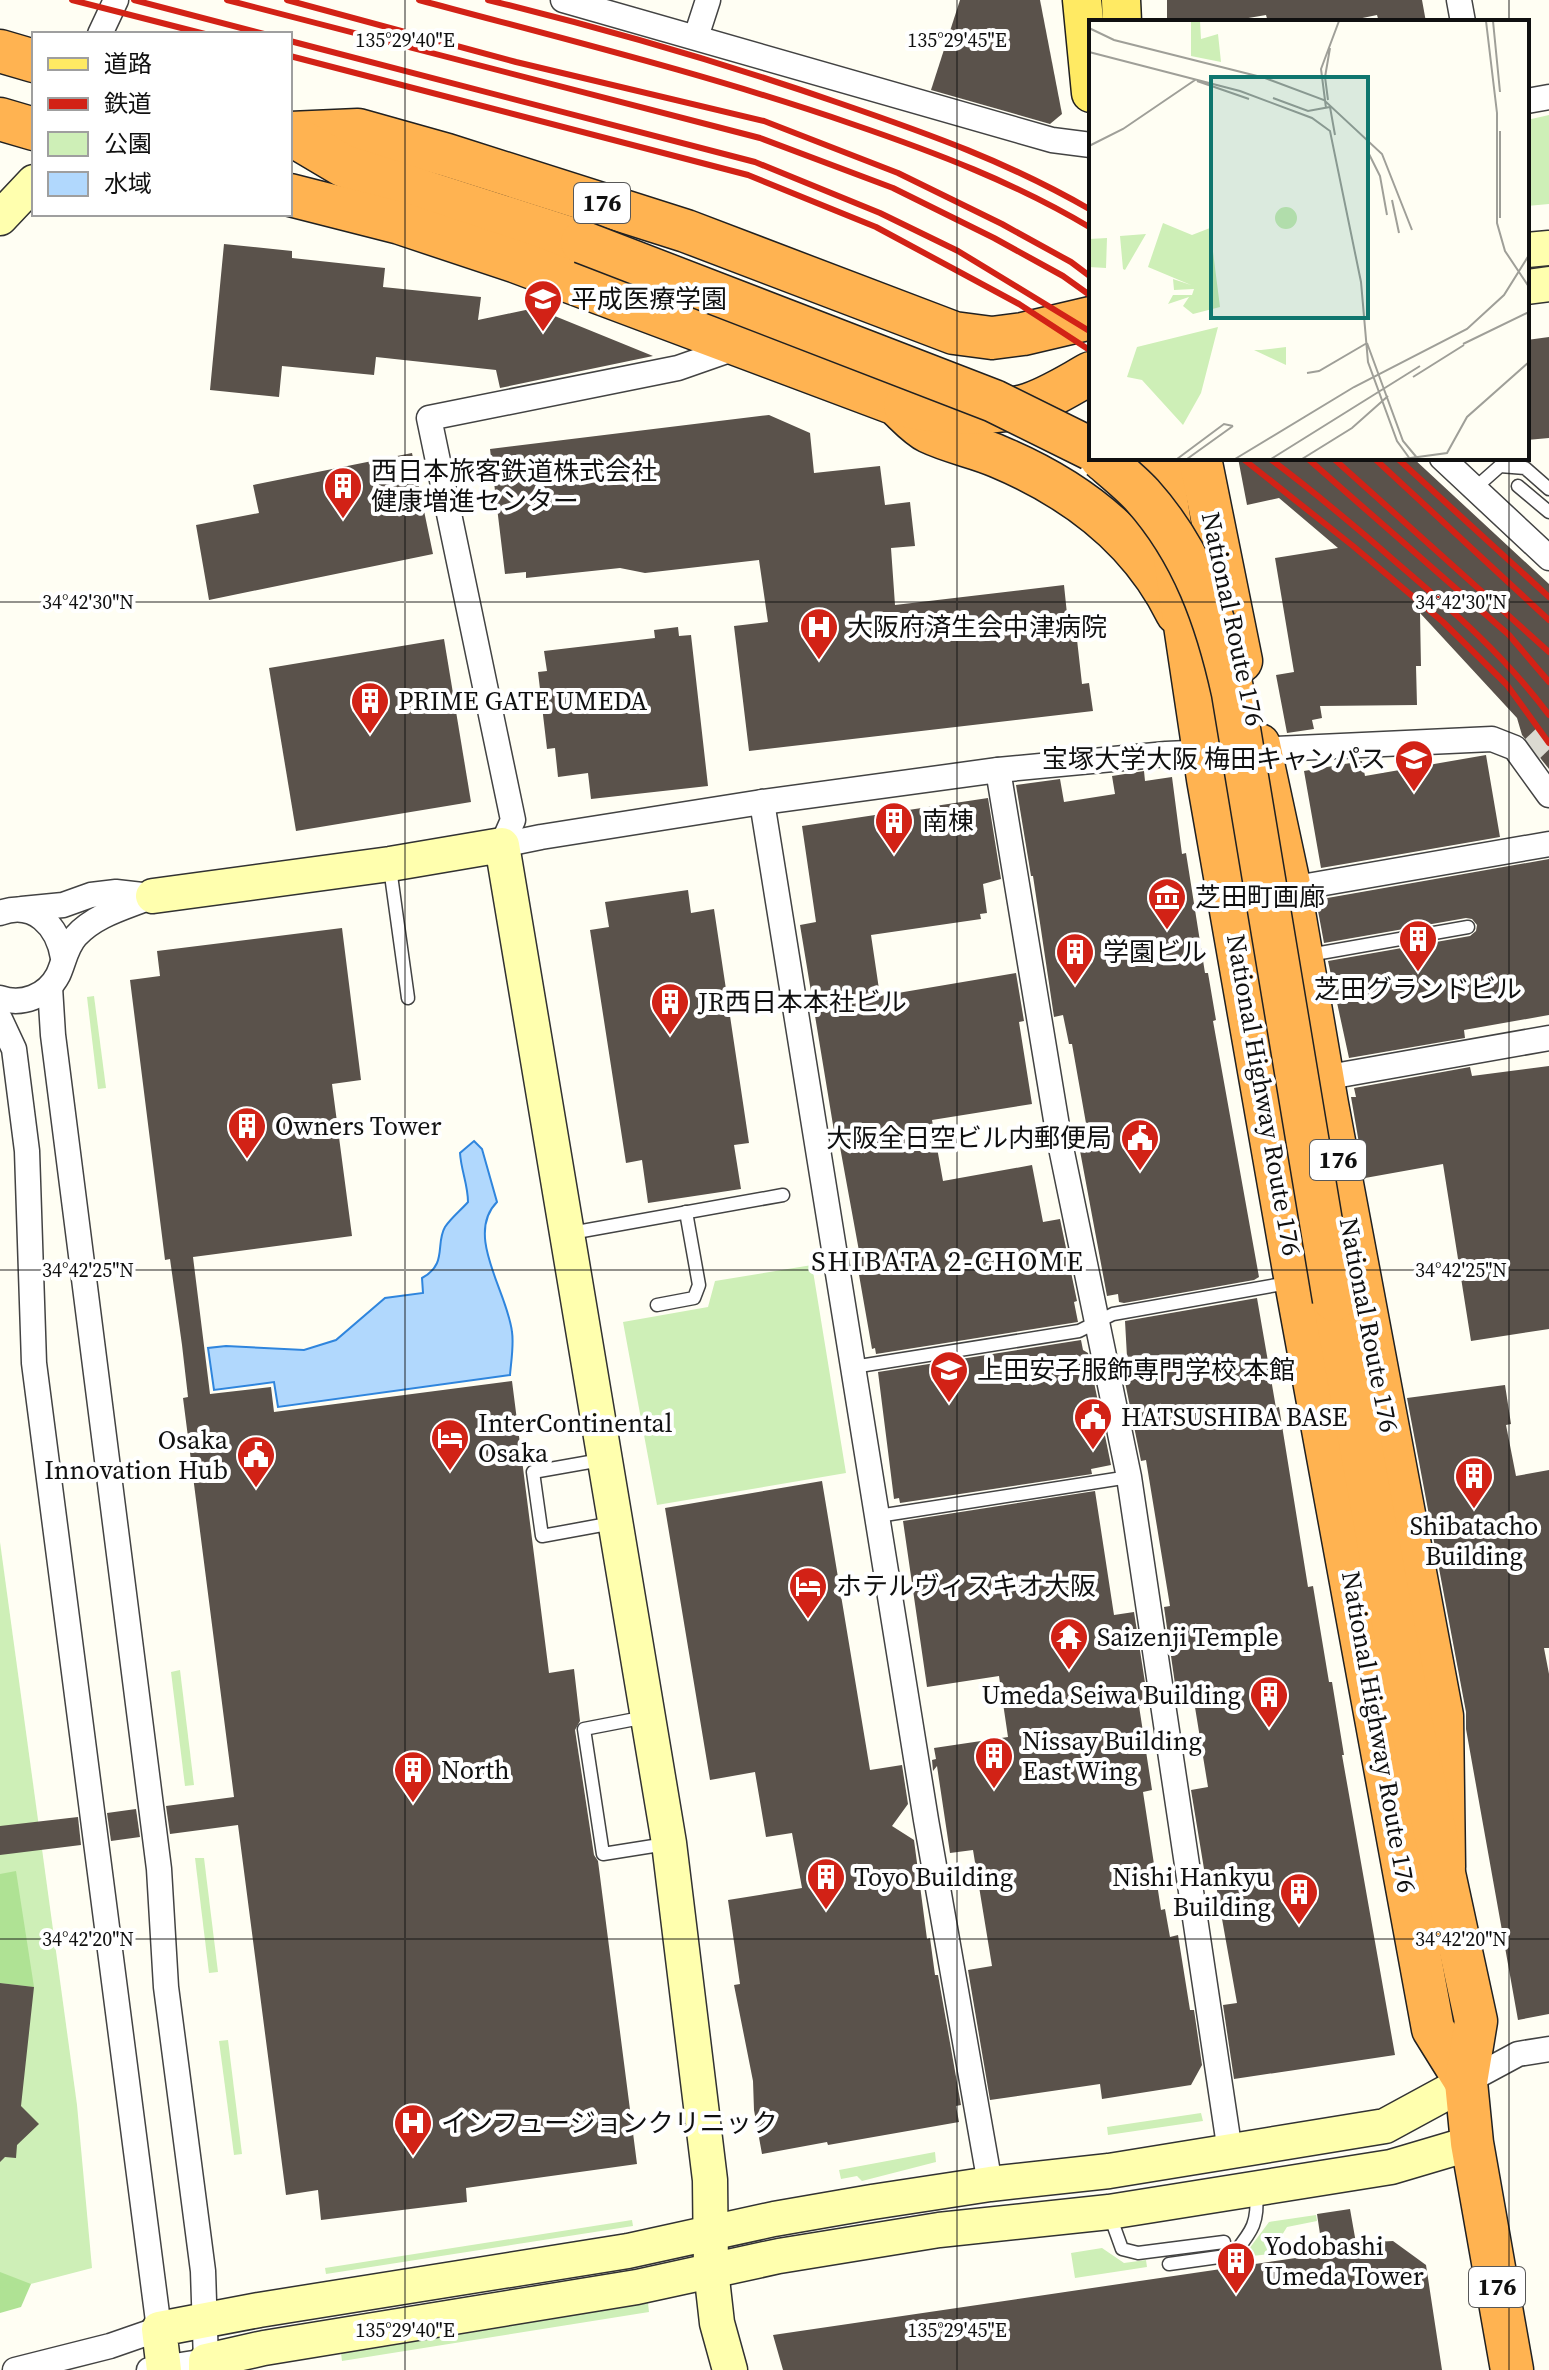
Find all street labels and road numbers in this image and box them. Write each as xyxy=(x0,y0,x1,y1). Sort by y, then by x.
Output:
road number: 176 xyxy=(574,183,630,223)
street label: National Route 176 xyxy=(1193,509,1273,729)
street label: National Highway Route 176 xyxy=(1218,931,1310,1259)
road number: 176 xyxy=(1310,1140,1366,1180)
street label: National Route 176 xyxy=(1331,1215,1407,1435)
street label: National Highway Route 176 xyxy=(1333,1568,1425,1896)
road number: 176 xyxy=(1469,2267,1525,2307)

